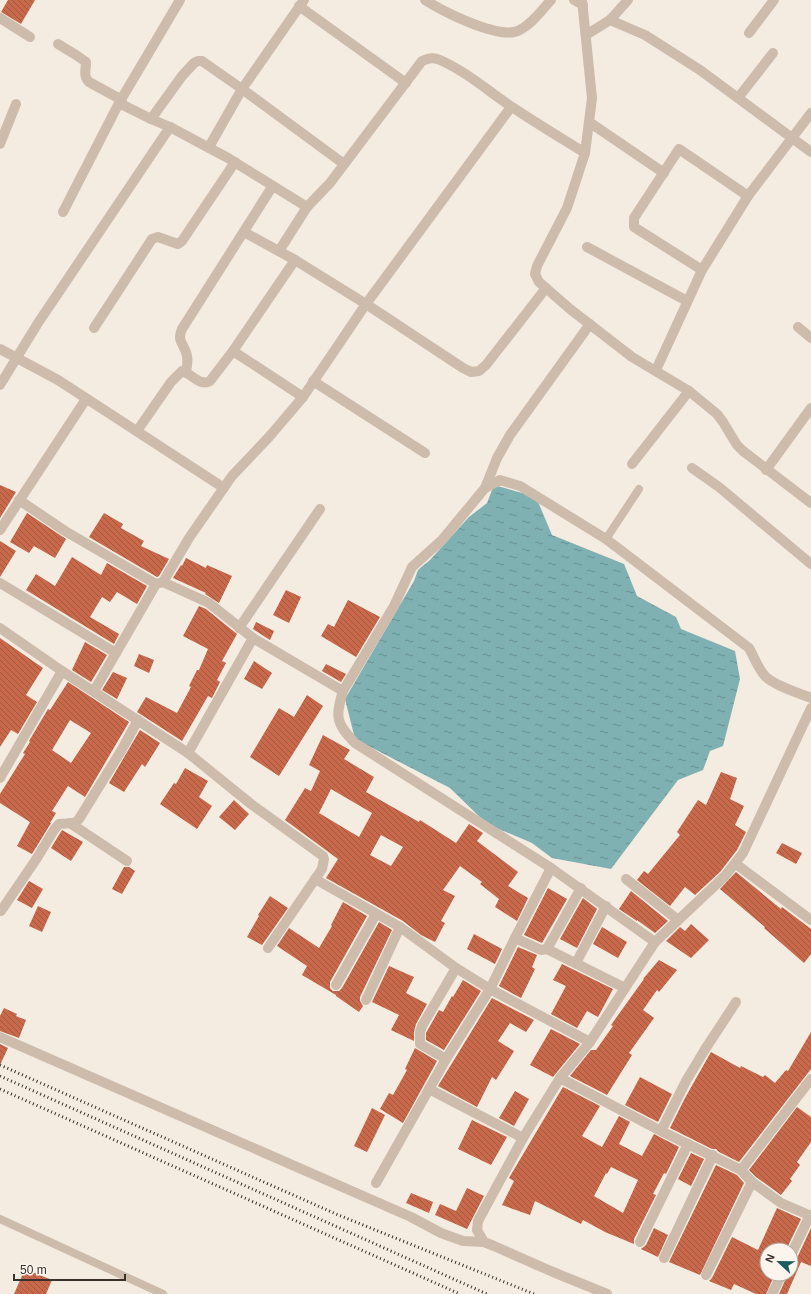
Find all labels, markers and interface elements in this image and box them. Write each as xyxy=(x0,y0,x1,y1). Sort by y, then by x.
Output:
north arrow xyxy=(759,1242,799,1282)
text: N xyxy=(763,1252,777,1264)
scale bar xyxy=(14,1256,125,1282)
text: 50 m xyxy=(20,1263,47,1277)

